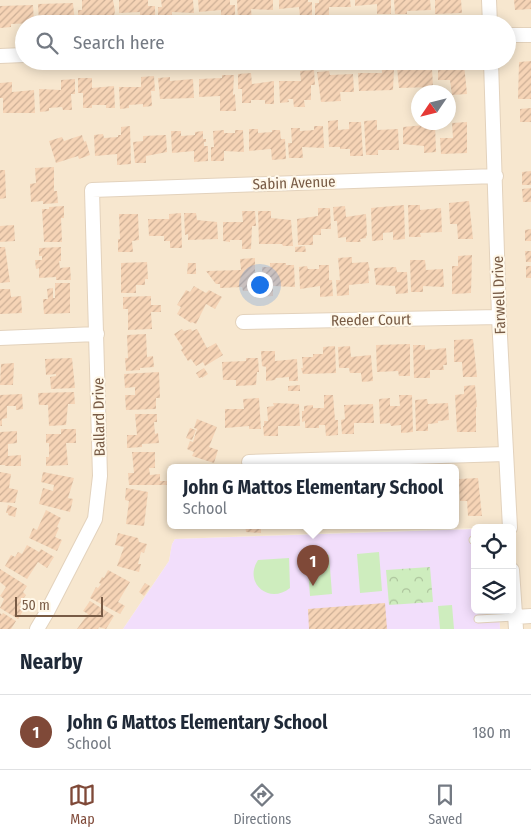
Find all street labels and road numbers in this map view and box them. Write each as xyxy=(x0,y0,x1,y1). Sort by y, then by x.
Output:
street label: Sabin Avenue xyxy=(252,173,336,193)
street label: Farwell Drive xyxy=(489,255,509,335)
street label: Reeder Court xyxy=(331,310,411,330)
street label: Ballard Drive xyxy=(89,377,109,457)

